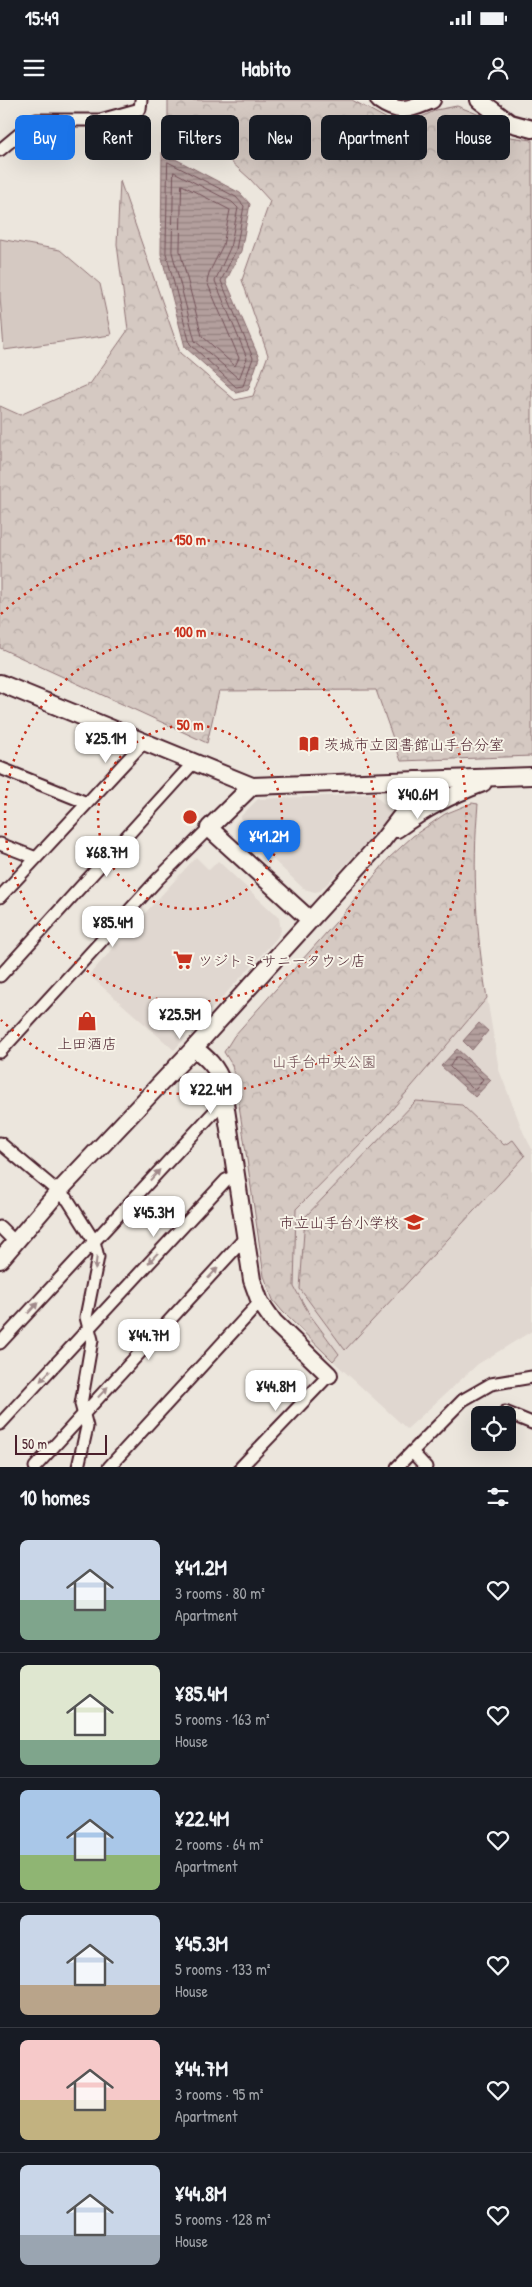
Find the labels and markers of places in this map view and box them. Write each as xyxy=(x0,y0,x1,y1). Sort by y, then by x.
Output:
pin: ¥25.1M xyxy=(65,722,147,764)
library icon: 茨城市立図書館山手台分室 xyxy=(298,733,320,755)
place label: 茨城市立図書館山手台分室 xyxy=(324,734,504,755)
pin: ¥40.6M xyxy=(377,778,459,820)
centre of rings xyxy=(181,808,199,826)
pin: ¥41.2M xyxy=(228,820,310,862)
pin: ¥68.7M xyxy=(66,836,148,878)
pin: ¥85.4M xyxy=(72,906,154,948)
supermarket icon: ツジトミ サニータウン店 xyxy=(172,949,194,971)
place label: ツジトミ サニータウン店 xyxy=(198,950,366,971)
pin: ¥25.5M xyxy=(139,998,221,1040)
shop icon: 上田酒店 xyxy=(76,1010,98,1032)
place label: 上田酒店 xyxy=(57,1033,117,1054)
pin: ¥22.4M xyxy=(170,1072,252,1115)
pin: ¥45.3M xyxy=(113,1196,195,1238)
school or university icon: 市立山手台小学校 xyxy=(403,1211,425,1233)
place label: 市立山手台小学校 xyxy=(279,1212,399,1233)
pin: ¥44.7M xyxy=(108,1318,190,1361)
pin: ¥44.8M xyxy=(235,1370,317,1412)

